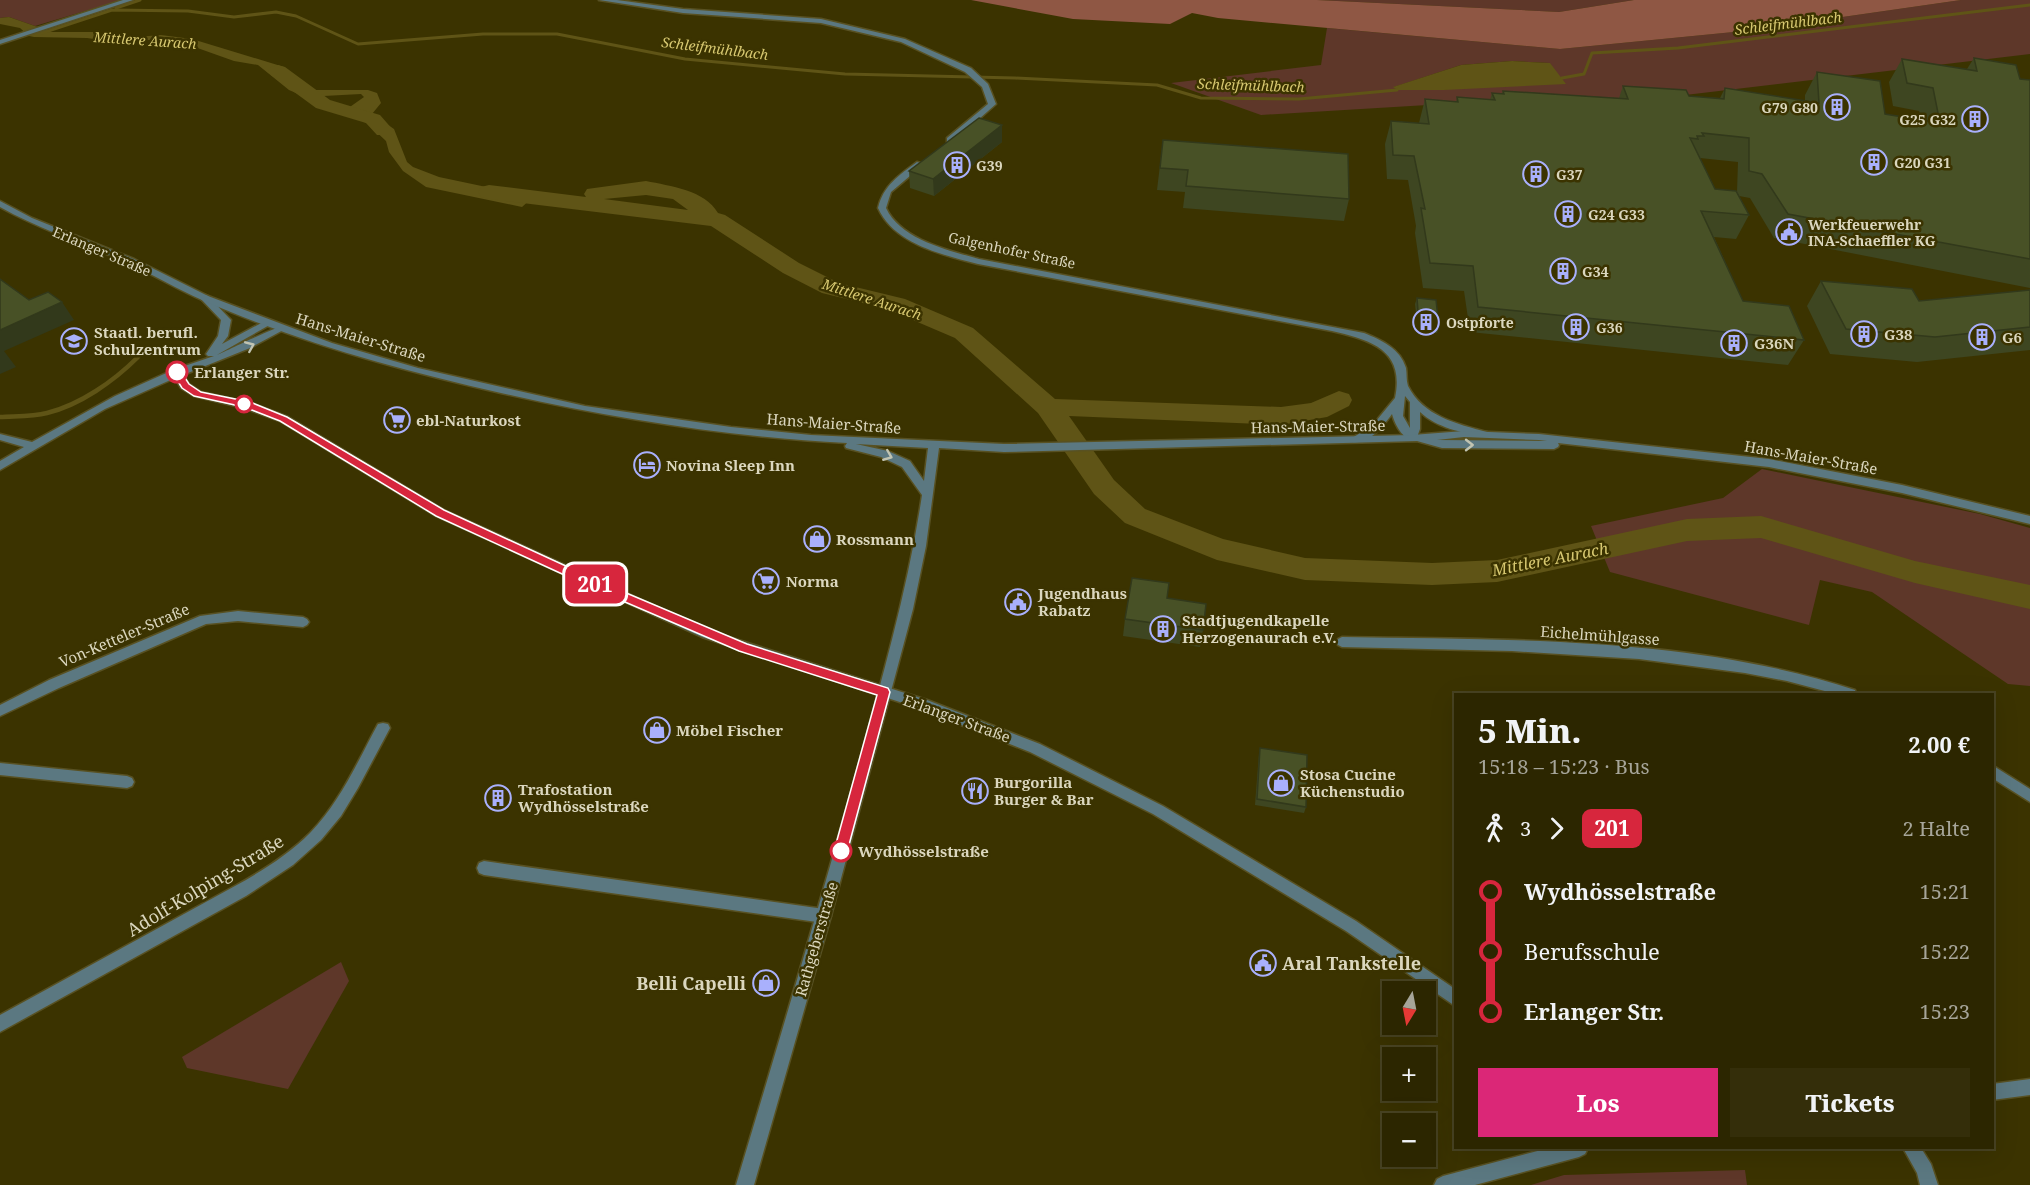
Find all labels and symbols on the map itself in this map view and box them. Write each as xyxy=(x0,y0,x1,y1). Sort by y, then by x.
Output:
water label: Schleifmühlbach xyxy=(1734,7,1843,39)
water label: Mittlere Aurach xyxy=(92,27,198,53)
water label: Schleifmühlbach xyxy=(661,32,770,64)
water label: Schleifmühlbach xyxy=(1197,74,1306,96)
building icon: G79 G80 xyxy=(1822,92,1852,122)
place label: G79 G80 xyxy=(1761,98,1818,117)
building icon: G25 G32 xyxy=(1960,104,1990,134)
place label: G25 G32 xyxy=(1899,110,1956,129)
building icon: G20 G31 xyxy=(1859,147,1889,177)
building icon: G39 xyxy=(942,150,972,180)
place label: G20 G31 xyxy=(1894,153,1951,172)
place label: G39 xyxy=(976,156,1003,175)
building icon: G37 xyxy=(1521,159,1551,189)
place label: G37 xyxy=(1556,165,1583,184)
building icon: G24 G33 xyxy=(1553,199,1583,229)
place label: G24 G33 xyxy=(1588,205,1645,224)
place label: Werkfeuerwehr INA-Schaeffler KG xyxy=(1808,215,1936,250)
public building icon: Werkfeuerwehr INA-Schaeffler KG xyxy=(1774,217,1804,247)
street label: Erlanger Straße xyxy=(50,222,154,280)
street label: Galgenhofer Straße xyxy=(947,227,1077,273)
building icon: G34 xyxy=(1548,256,1578,286)
place label: G34 xyxy=(1582,262,1609,281)
water label: Mittlere Aurach xyxy=(819,274,925,324)
building icon: Ostpforte xyxy=(1411,307,1441,337)
street label: Hans-Maier-Straße xyxy=(294,308,428,366)
building icon: G36 xyxy=(1561,312,1591,342)
place label: Ostpforte xyxy=(1446,313,1514,332)
place label: G36 xyxy=(1596,318,1623,337)
building icon: G38 xyxy=(1849,319,1879,349)
place label: Staatl. berufl. Schulzentrum xyxy=(94,322,201,359)
building icon: G6 xyxy=(1967,322,1997,352)
place label: G38 xyxy=(1884,324,1913,344)
school or university icon: Staatl. berufl. Schulzentrum xyxy=(59,326,89,356)
place label: G6 xyxy=(2002,327,2022,347)
building icon: G36N xyxy=(1719,328,1749,358)
place label: G36N xyxy=(1754,333,1795,353)
one-way arrow xyxy=(244,341,255,353)
marker: Erlanger Str. xyxy=(166,361,188,383)
place label: Erlanger Str. xyxy=(194,362,290,382)
unlabelled marker xyxy=(235,395,253,413)
supermarket icon: ebl-Naturkost xyxy=(382,405,412,435)
street label: Hans-Maier-Straße xyxy=(766,408,902,438)
place label: ebl-Naturkost xyxy=(416,410,521,430)
street label: Hans-Maier-Straße xyxy=(1250,415,1386,437)
street label: Hans-Maier-Straße xyxy=(1743,435,1879,479)
one-way arrow xyxy=(1465,439,1474,451)
one-way arrow xyxy=(882,449,893,461)
hotel icon: Novina Sleep Inn xyxy=(632,450,662,480)
place label: Novina Sleep Inn xyxy=(666,455,795,475)
shop icon: Rossmann xyxy=(802,524,832,554)
place label: Rossmann xyxy=(836,529,914,549)
water label: Mittlere Aurach xyxy=(1489,537,1610,581)
line badge: 201 xyxy=(560,564,630,604)
supermarket icon: Norma xyxy=(751,566,781,596)
place label: Norma xyxy=(786,571,839,591)
place label: Jugendhaus Rabatz xyxy=(1037,583,1127,620)
public building icon: Jugendhaus Rabatz xyxy=(1003,587,1033,617)
street label: Von-Ketteler-Straße xyxy=(56,598,192,672)
place label: Stadtjugendkapelle Herzogenaurach e.V. xyxy=(1182,610,1337,647)
building icon: Stadtjugendkapelle Herzogenaurach e.V. xyxy=(1148,614,1178,644)
street label: Eichelmühlgasse xyxy=(1540,621,1660,649)
street label: Erlanger Straße xyxy=(901,689,1013,747)
shop icon: Möbel Fischer xyxy=(642,715,672,745)
place label: Möbel Fischer xyxy=(676,720,783,740)
place label: Stosa Cucine Küchenstudio xyxy=(1300,764,1405,801)
shop icon: Stosa Cucine Küchenstudio xyxy=(1266,768,1296,798)
place label: Burgorilla Burger & Bar xyxy=(994,772,1094,809)
restaurant icon: Burgorilla Burger & Bar xyxy=(960,776,990,806)
place label: Trafostation Wydhösselstraße xyxy=(518,779,649,816)
building icon: Trafostation Wydhösselstraße xyxy=(483,783,513,813)
street label: Adolf-Kolping-Straße xyxy=(122,829,288,941)
marker: Wydhösselstraße xyxy=(830,840,852,862)
place label: Wydhösselstraße xyxy=(858,841,989,861)
street label: Rathgeberstraße xyxy=(790,879,842,999)
public building icon: Aral Tankstelle xyxy=(1248,948,1278,978)
place label: Aral Tankstelle xyxy=(1282,951,1421,975)
shop icon: Belli Capelli xyxy=(751,968,781,998)
place label: Belli Capelli xyxy=(636,971,747,995)
north arrow xyxy=(1382,981,1436,1035)

